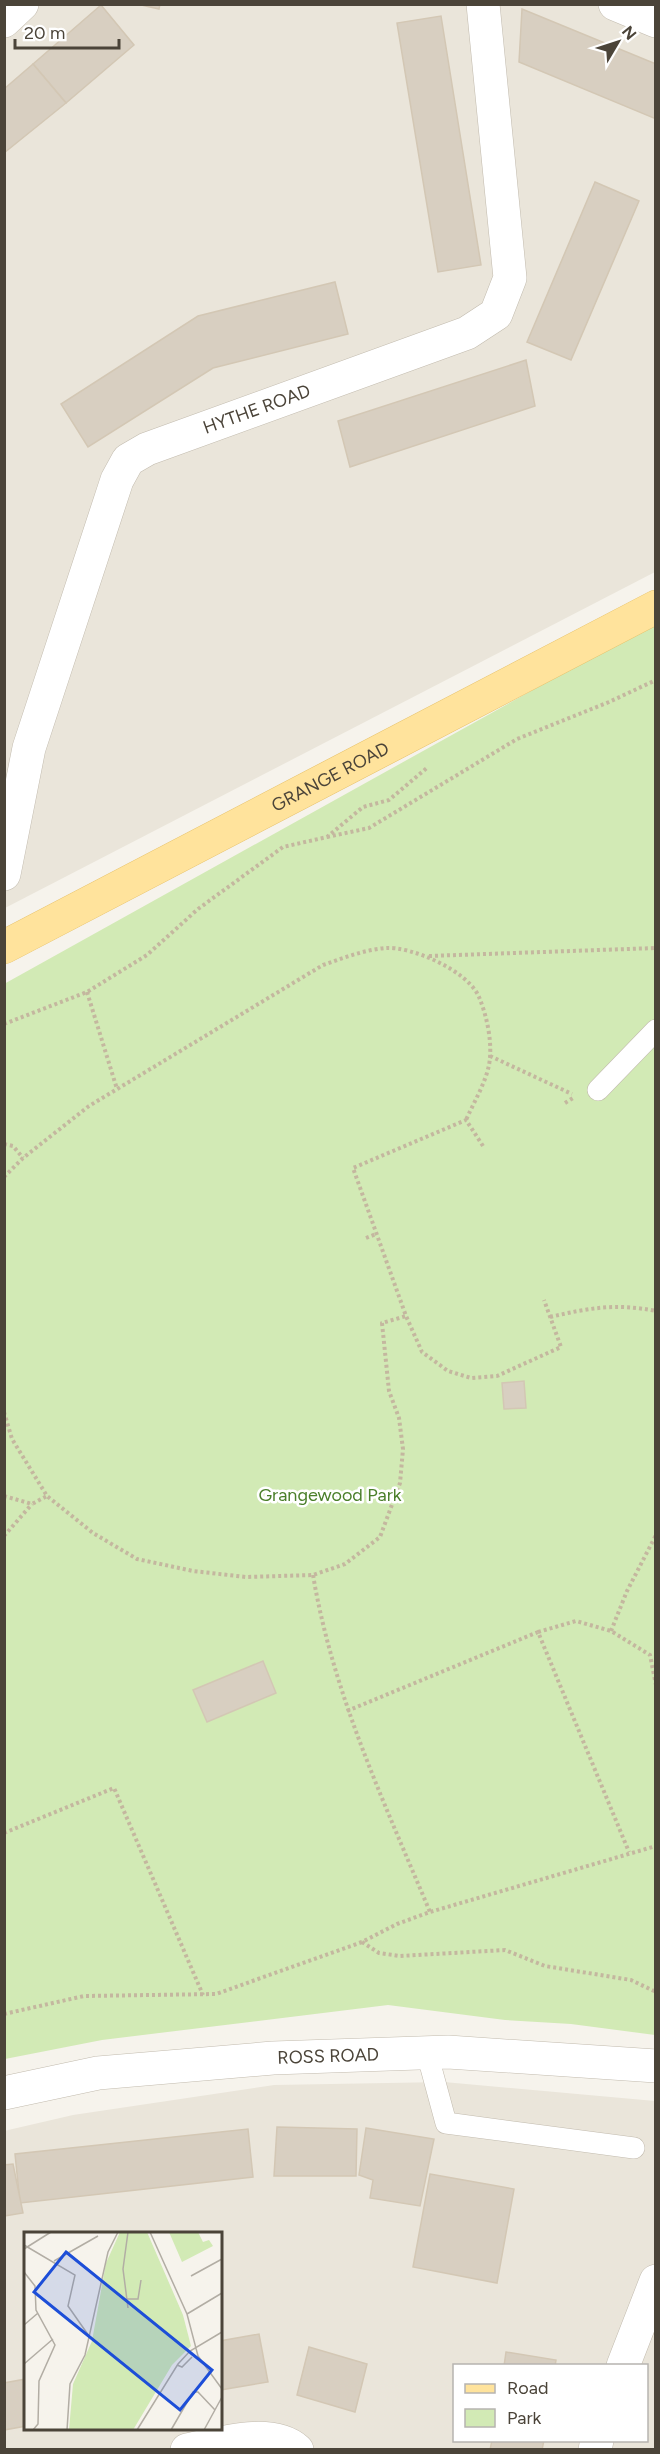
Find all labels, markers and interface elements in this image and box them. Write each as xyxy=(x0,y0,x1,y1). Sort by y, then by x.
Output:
scale bar xyxy=(15,12,118,50)
north arrow xyxy=(588,12,648,72)
text: 20 m xyxy=(24,22,65,44)
text: N xyxy=(618,22,641,44)
street label: HYTHE ROAD xyxy=(200,380,313,439)
street label: GRANGE ROAD xyxy=(268,737,393,817)
park label: Grangewood Park xyxy=(258,1484,402,1506)
street label: ROSS ROAD xyxy=(277,2043,379,2069)
inset map xyxy=(24,2232,222,2430)
legend xyxy=(453,2364,648,2442)
text: Road xyxy=(507,2377,548,2399)
text: Park xyxy=(507,2407,542,2429)

